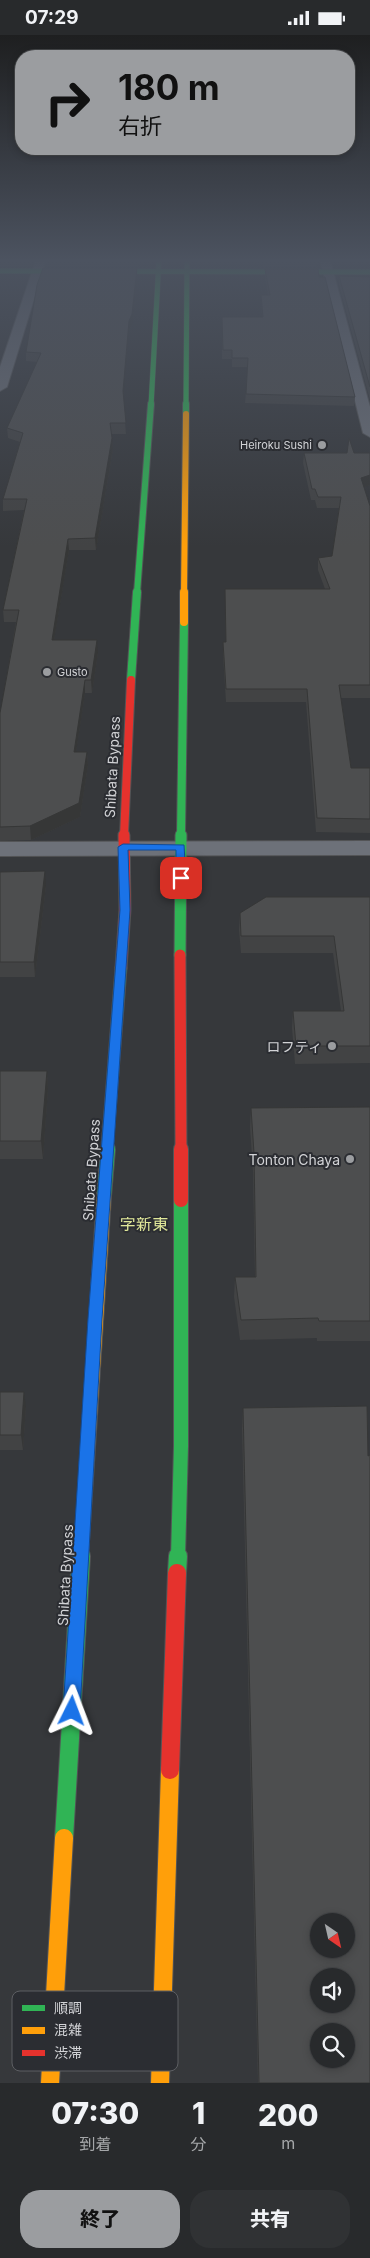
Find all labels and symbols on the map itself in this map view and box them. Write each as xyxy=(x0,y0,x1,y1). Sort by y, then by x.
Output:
place label: Heiroku Sushi xyxy=(240,438,312,452)
marker: Heiroku Sushi xyxy=(316,439,328,451)
place label: Gusto xyxy=(57,665,88,679)
marker: Gusto xyxy=(41,666,53,678)
street label: Shibata Bypass xyxy=(101,716,123,818)
pin xyxy=(160,857,202,899)
place label: ロフティ xyxy=(267,1038,322,1055)
marker: ロフティ xyxy=(326,1040,338,1052)
street label: Shibata Bypass xyxy=(79,1119,103,1221)
place label: Tonton Chaya xyxy=(249,1151,340,1168)
marker: Tonton Chaya xyxy=(344,1153,356,1165)
district label: 字新東 xyxy=(120,1214,168,1234)
street label: Shibata Bypass xyxy=(54,1524,76,1626)
position arrow xyxy=(45,1684,97,1736)
north arrow xyxy=(310,1913,355,1957)
legend xyxy=(12,1991,178,2071)
text: 順調 xyxy=(54,1999,82,2016)
text: 混雑 xyxy=(54,2021,82,2038)
text: 渋滞 xyxy=(54,2044,82,2061)

